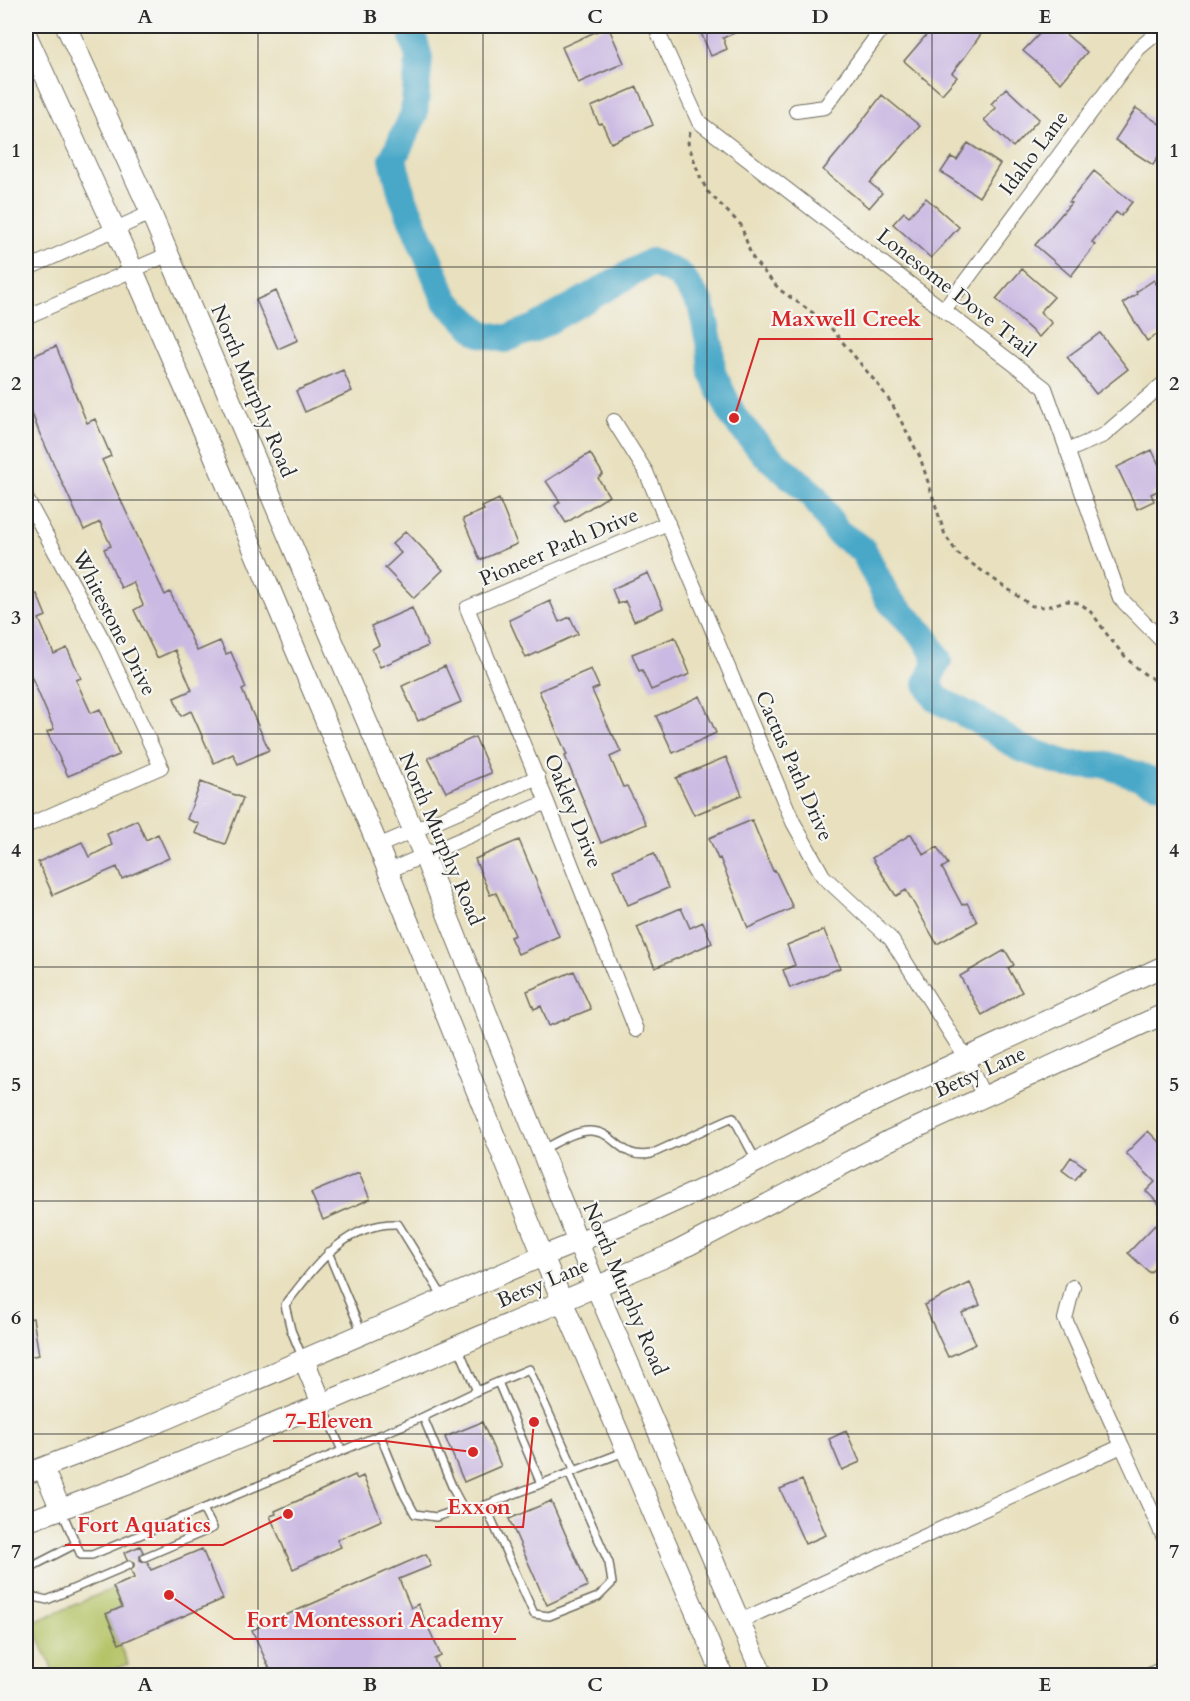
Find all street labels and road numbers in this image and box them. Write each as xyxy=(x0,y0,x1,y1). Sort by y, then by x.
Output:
street label: Idaho Lane xyxy=(993,105,1075,201)
street label: Lonesome Dove Trail xyxy=(870,222,1042,364)
street label: North Murphy Road xyxy=(203,300,303,482)
street label: Pioneer Path Drive xyxy=(475,500,643,594)
street label: Whitestone Drive xyxy=(64,544,163,701)
street label: Cactus Path Drive xyxy=(748,686,840,846)
street label: North Murphy Road xyxy=(391,748,491,930)
street label: Oakley Drive xyxy=(537,750,609,872)
street label: Betsy Lane xyxy=(930,1039,1030,1105)
street label: North Murphy Road xyxy=(575,1198,675,1380)
street label: Betsy Lane xyxy=(492,1251,594,1315)

